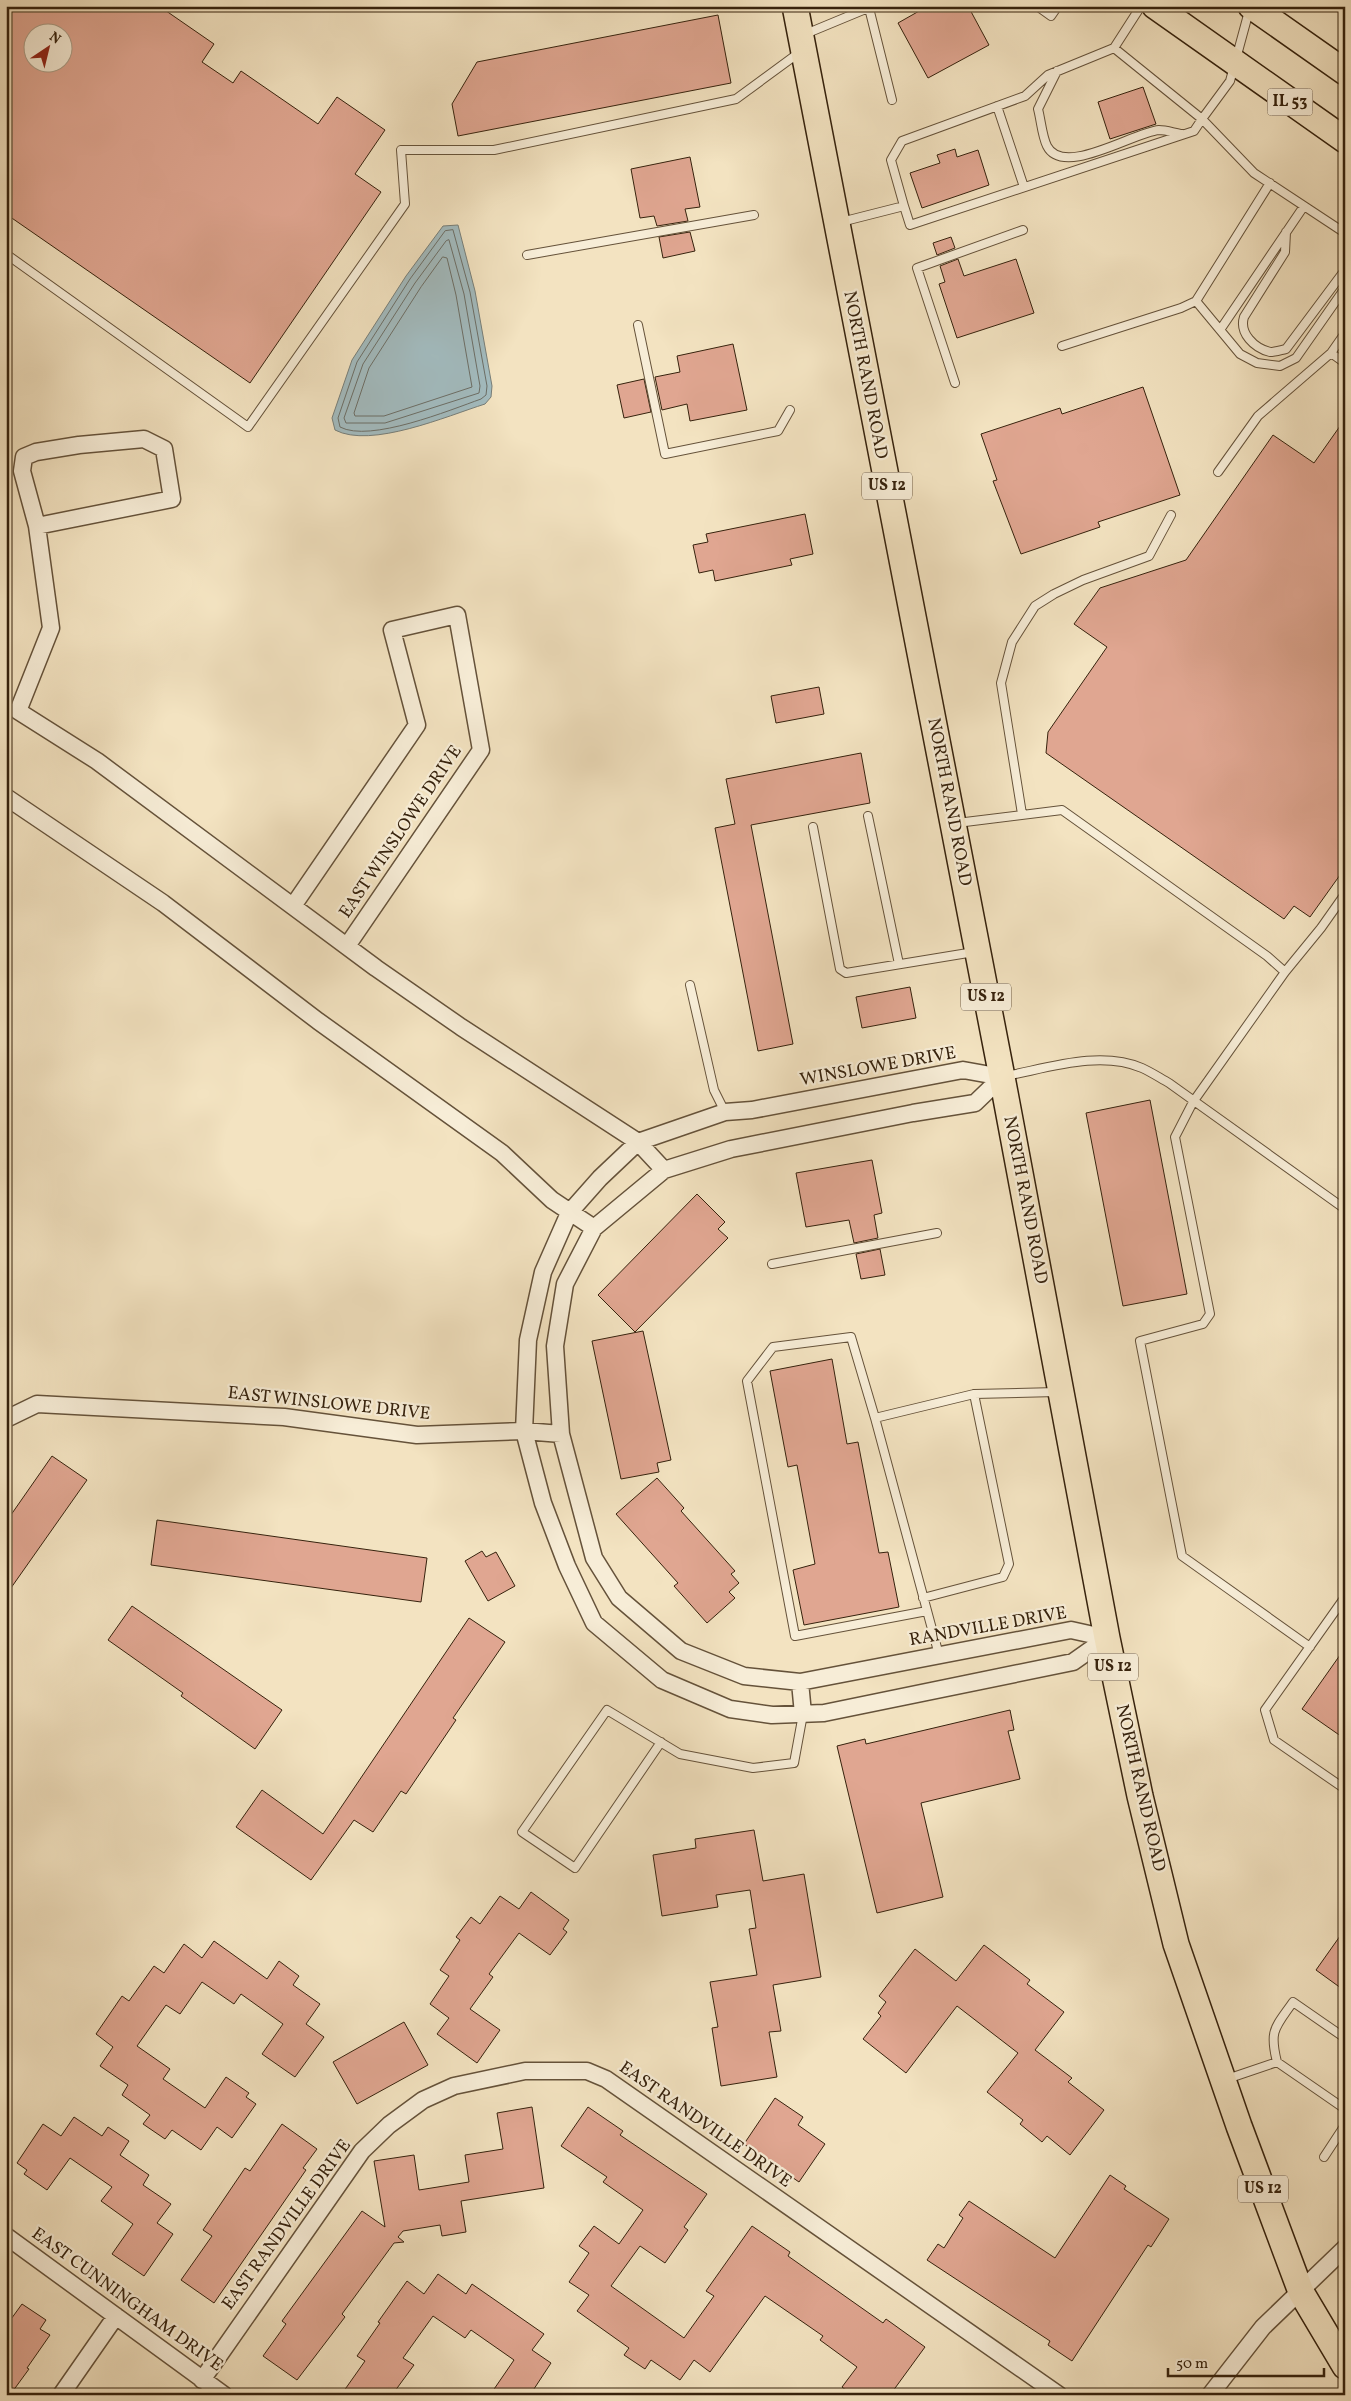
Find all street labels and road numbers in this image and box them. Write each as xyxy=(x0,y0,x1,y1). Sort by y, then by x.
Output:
road number: IL 53 xyxy=(1268,88,1312,115)
street label: NORTH RAND ROAD xyxy=(836,289,894,461)
road number: US 12 xyxy=(862,472,912,500)
street label: NORTH RAND ROAD xyxy=(920,716,978,888)
street label: EAST WINSLOWE DRIVE xyxy=(334,740,468,923)
road number: US 12 xyxy=(961,984,1011,1010)
street label: WINSLOWE DRIVE xyxy=(798,1041,958,1093)
street label: NORTH RAND ROAD xyxy=(996,1114,1054,1286)
street label: EAST WINSLOWE DRIVE xyxy=(226,1381,432,1427)
street label: RANDVILLE DRIVE xyxy=(907,1601,1069,1653)
road number: US 12 xyxy=(1088,1654,1138,1680)
street label: NORTH RAND ROAD xyxy=(1109,1702,1171,1874)
street label: EAST RANDVILLE DRIVE xyxy=(614,2056,797,2194)
street label: EAST RANDVILLE DRIVE xyxy=(216,2134,358,2315)
road number: US 12 xyxy=(1238,2176,1288,2202)
street label: EAST CUNNINGHAM DRIVE xyxy=(26,2222,228,2378)

